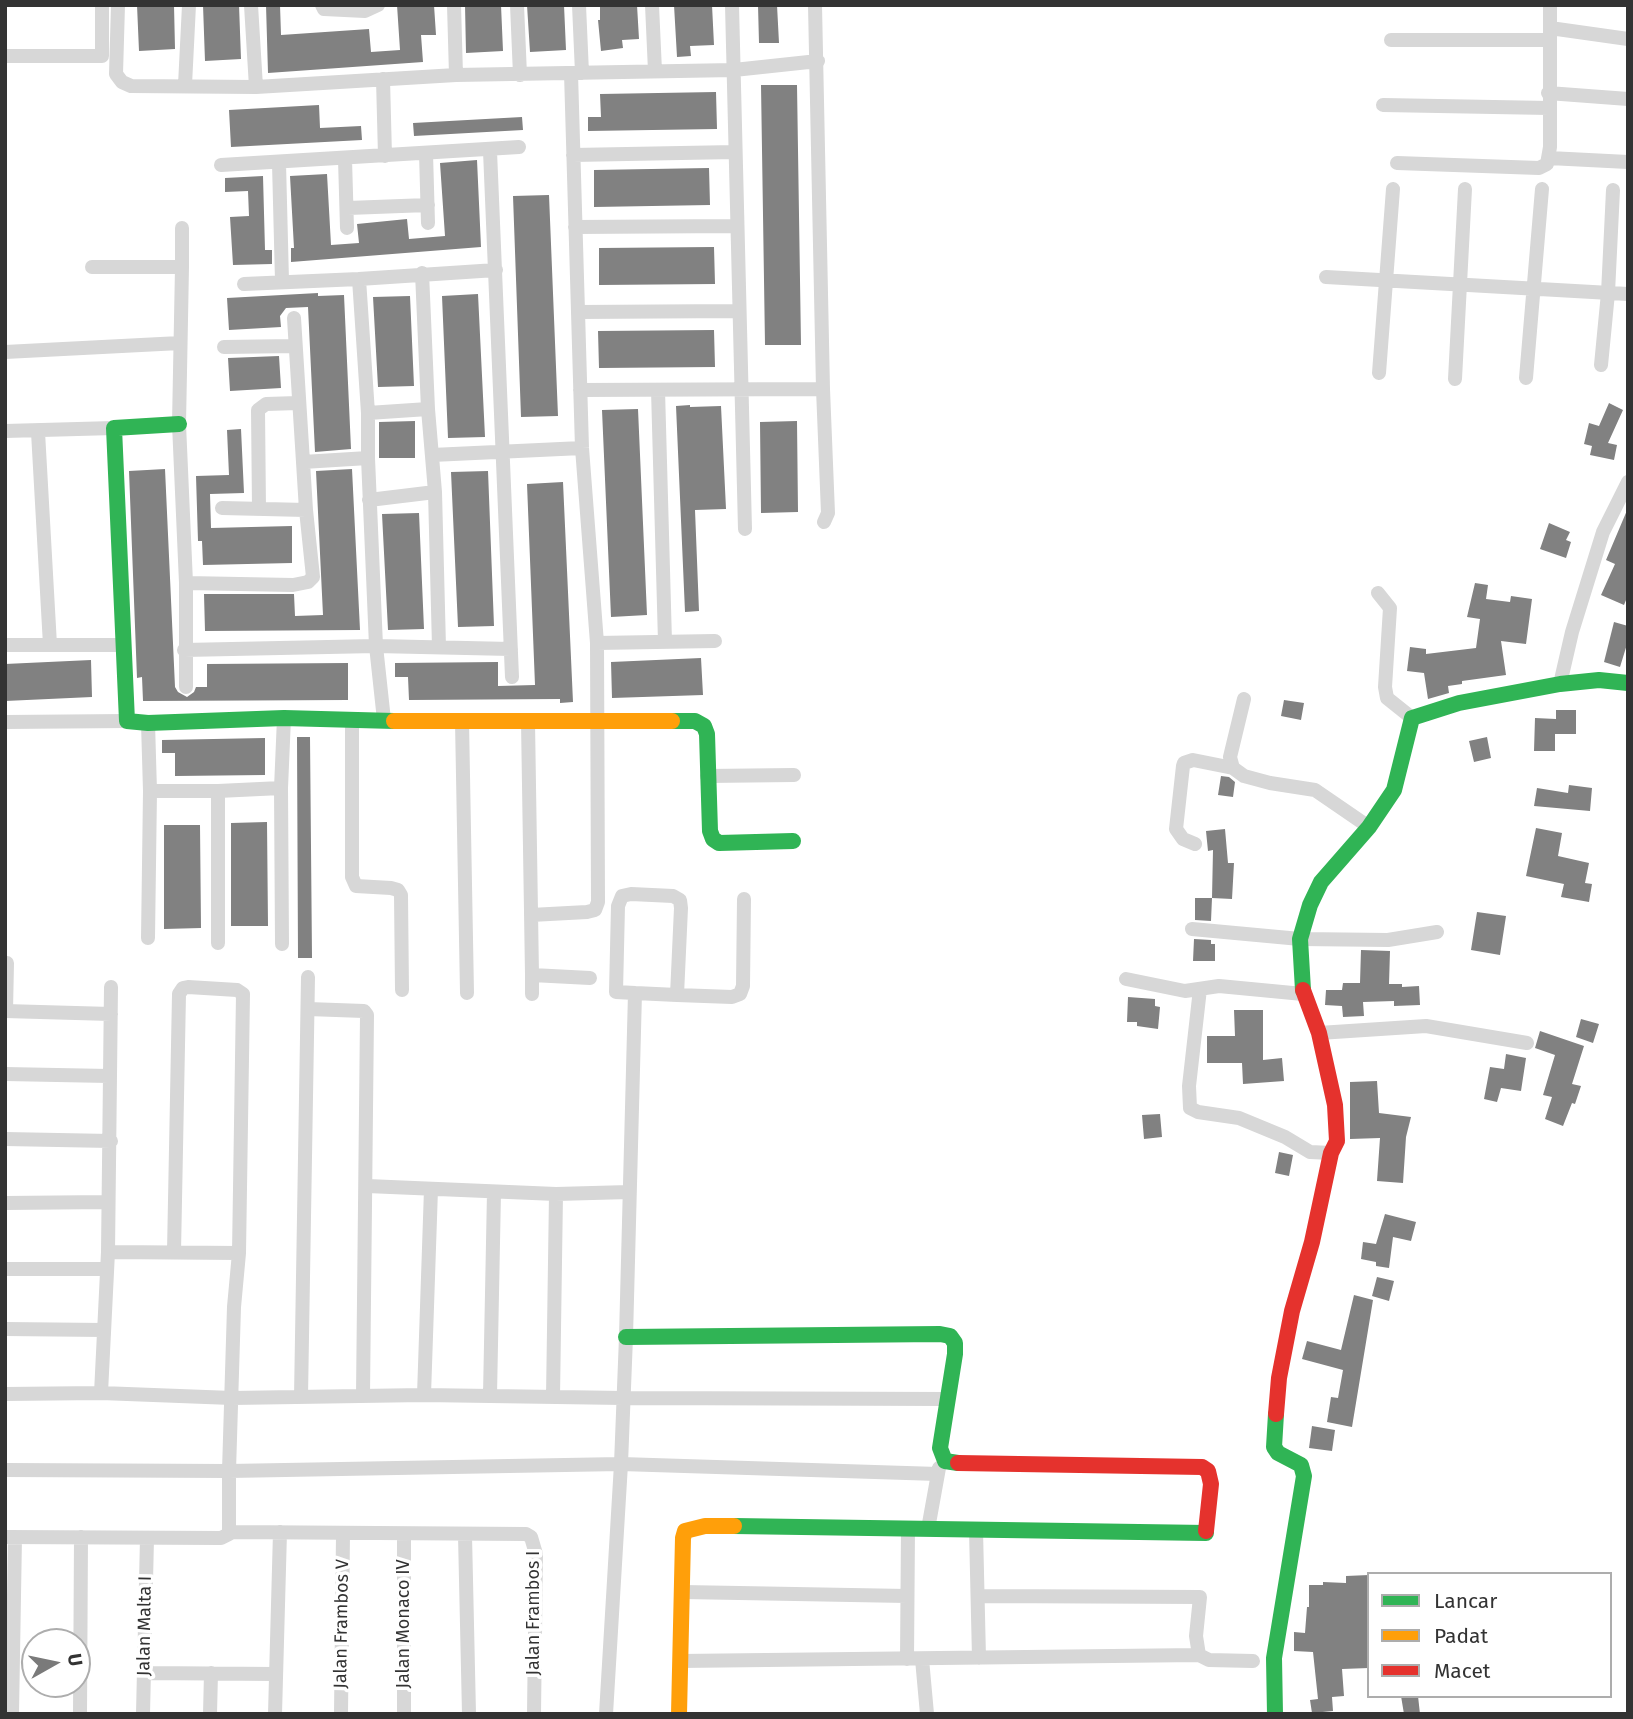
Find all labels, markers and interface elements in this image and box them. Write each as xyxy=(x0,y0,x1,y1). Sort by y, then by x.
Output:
street label: Jalan Frambos I xyxy=(523,1551,545,1675)
street label: Jalan Frambos V xyxy=(330,1559,354,1689)
street label: Jalan Monaco IV xyxy=(393,1559,415,1689)
legend xyxy=(1367,1572,1612,1698)
street label: Jalan Malta I xyxy=(133,1576,157,1676)
text: Lancar xyxy=(1434,1588,1497,1614)
text: Padat xyxy=(1434,1623,1488,1649)
north arrow xyxy=(21,1628,91,1698)
text: U xyxy=(63,1652,88,1668)
text: Macet xyxy=(1434,1658,1490,1684)

